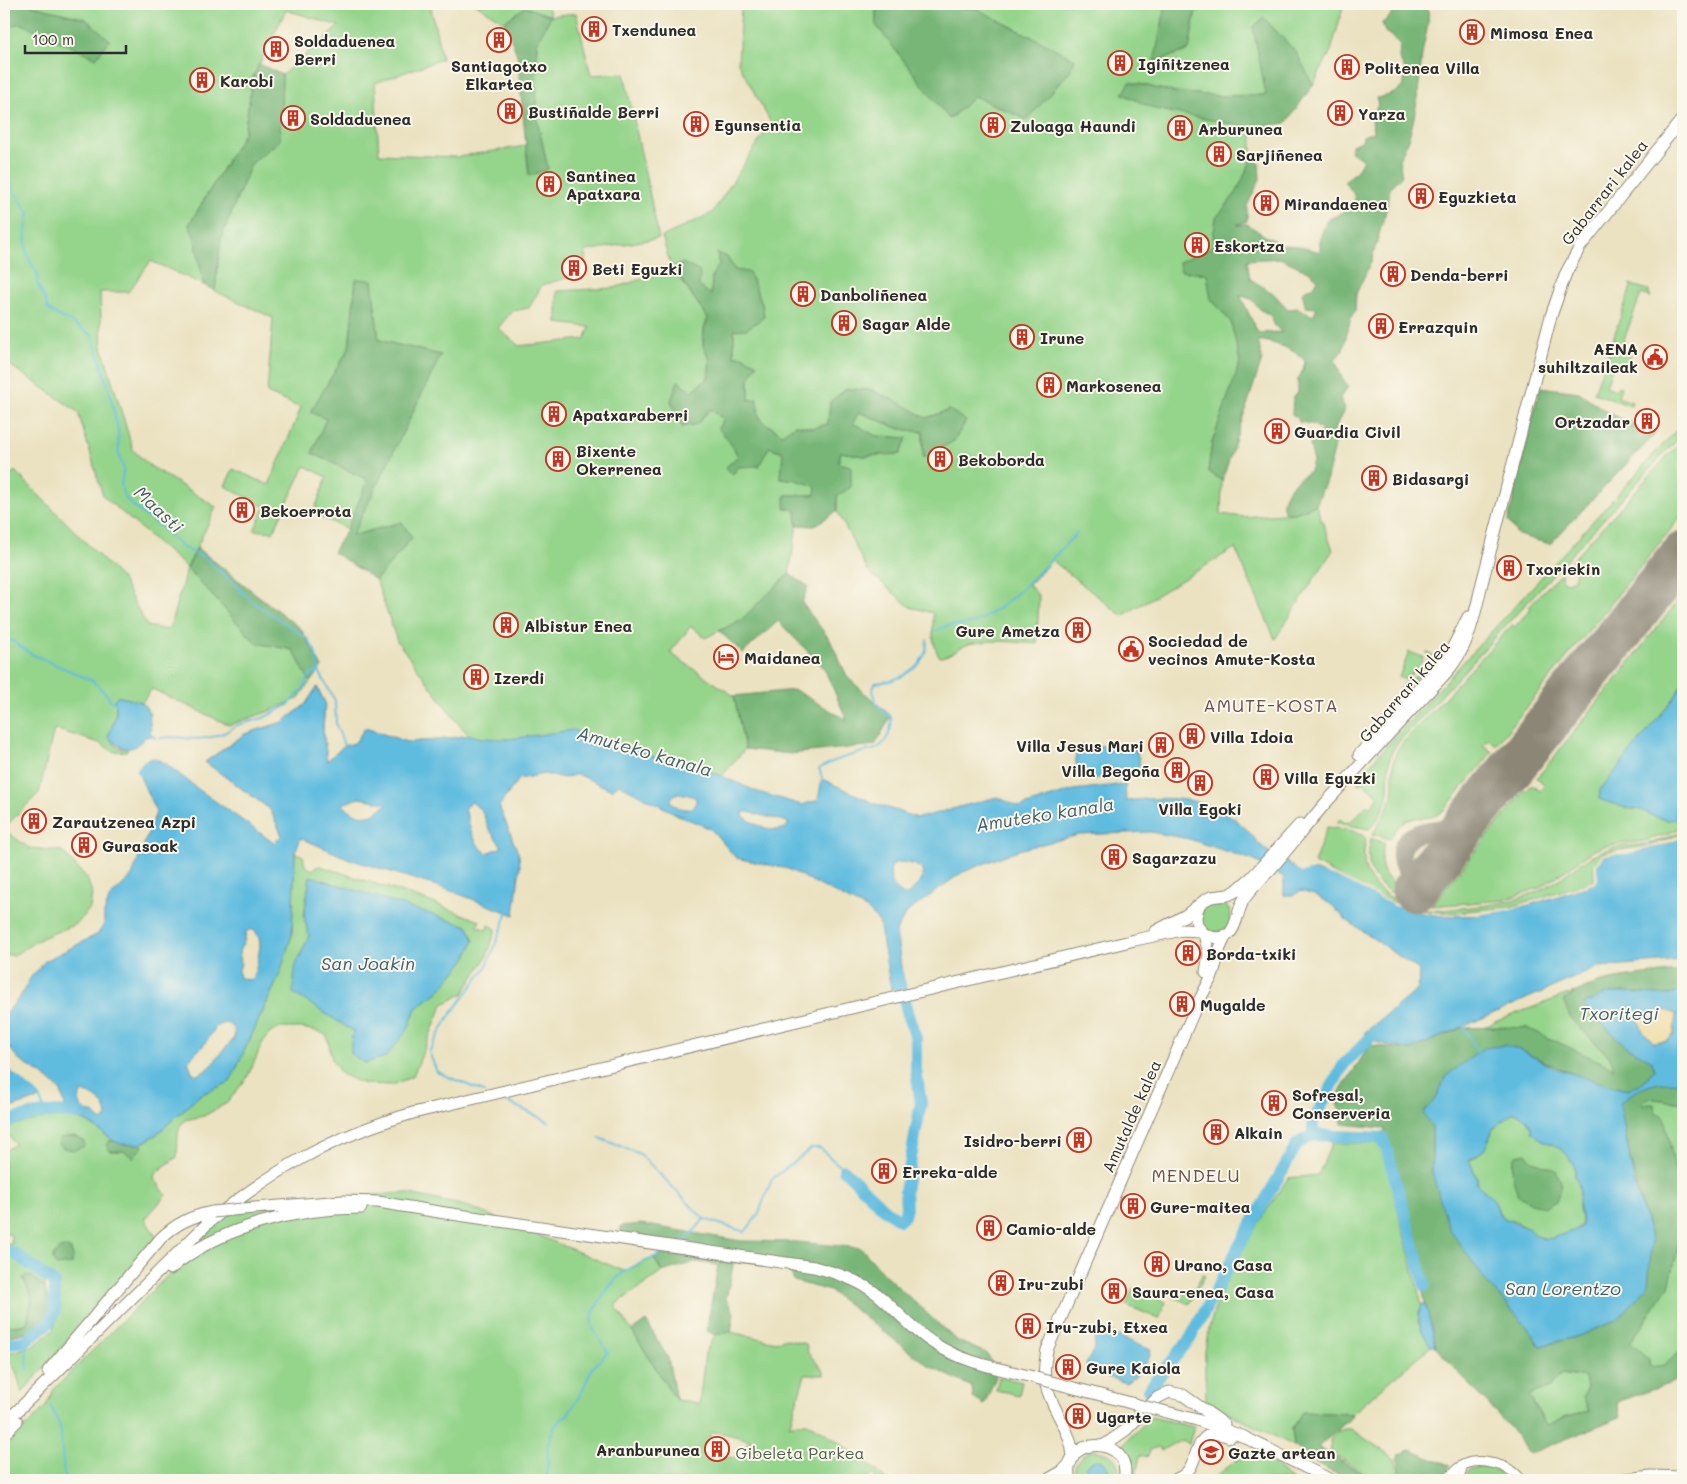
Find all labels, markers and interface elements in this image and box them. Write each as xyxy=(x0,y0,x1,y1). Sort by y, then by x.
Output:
building icon: Txendunea xyxy=(581,16,607,42)
place label: Txendunea xyxy=(612,19,697,40)
building icon: Mimosa Enea xyxy=(1459,19,1485,45)
scale bar xyxy=(25,22,126,54)
place label: Mimosa Enea xyxy=(1490,22,1593,43)
building icon: Santiagotxo Elkartea xyxy=(486,27,512,53)
text: 100 m xyxy=(32,29,74,49)
place label: Soldaduenea Berri xyxy=(294,30,396,69)
building icon: Soldaduenea Berri xyxy=(263,36,289,62)
building icon: Igiñitzenea xyxy=(1107,50,1133,76)
place label: Igiñitzenea xyxy=(1138,53,1230,74)
building icon: Politenea Villa xyxy=(1334,54,1360,80)
place label: Santiagotxo Elkartea xyxy=(451,55,547,94)
place label: Politenea Villa xyxy=(1364,57,1480,78)
building icon: Karobi xyxy=(189,67,215,93)
place label: Karobi xyxy=(220,70,274,91)
building icon: Bustiñalde Berri xyxy=(497,98,523,124)
building icon: Yarza xyxy=(1327,100,1353,126)
place label: Bustiñalde Berri xyxy=(528,101,660,122)
place label: Yarza xyxy=(1358,103,1406,124)
building icon: Soldaduenea xyxy=(280,105,306,131)
place label: Soldaduenea xyxy=(310,108,412,129)
building icon: Egunsentia xyxy=(683,111,709,137)
building icon: Zuloaga Haundi xyxy=(980,112,1006,138)
place label: Egunsentia xyxy=(714,114,801,135)
place label: Zuloaga Haundi xyxy=(1010,115,1136,136)
building icon: Arburunea xyxy=(1167,115,1193,141)
place label: Arburunea xyxy=(1198,118,1283,139)
street label: Gabarrari kalea xyxy=(1556,135,1652,249)
building icon: Sarjiñenea xyxy=(1206,141,1232,167)
place label: Sarjiñenea xyxy=(1236,144,1323,165)
place label: Santinea Apatxara xyxy=(566,165,641,204)
building icon: Santinea Apatxara xyxy=(536,171,562,197)
building icon: Eguzkieta xyxy=(1408,183,1434,209)
place label: Eguzkieta xyxy=(1438,186,1517,207)
building icon: Mirandaenea xyxy=(1253,190,1279,216)
place label: Mirandaenea xyxy=(1284,193,1388,214)
building icon: Eskortza xyxy=(1184,232,1210,258)
place label: Eskortza xyxy=(1214,235,1285,256)
building icon: Beti Eguzki xyxy=(561,255,587,281)
place label: Beti Eguzki xyxy=(592,258,683,279)
building icon: Denda-berri xyxy=(1380,261,1406,287)
place label: Denda-berri xyxy=(1410,264,1509,285)
building icon: Danboliñenea xyxy=(790,281,816,307)
place label: Danboliñenea xyxy=(820,284,928,305)
building icon: Sagar Alde xyxy=(831,310,857,336)
place label: Sagar Alde xyxy=(862,313,950,334)
building icon: Errazquin xyxy=(1368,313,1394,339)
place label: Errazquin xyxy=(1398,316,1478,337)
building icon: Irune xyxy=(1009,324,1035,350)
place label: Irune xyxy=(1040,327,1084,348)
place label: AENA suhiltzaileak xyxy=(1538,338,1638,377)
public building icon: AENA suhiltzaileak xyxy=(1642,344,1668,370)
building icon: Markosenea xyxy=(1036,372,1062,398)
place label: Markosenea xyxy=(1066,375,1162,396)
building icon: Apatxaraberri xyxy=(541,401,567,427)
place label: Apatxaraberri xyxy=(572,404,688,425)
building icon: Ortzadar xyxy=(1634,408,1660,434)
place label: Ortzadar xyxy=(1554,411,1630,432)
building icon: Guardia Civil xyxy=(1264,418,1290,444)
place label: Guardia Civil xyxy=(1294,421,1400,442)
place label: Bixente Okerrenea xyxy=(576,440,662,479)
building icon: Bixente Okerrenea xyxy=(545,446,571,472)
building icon: Bekoborda xyxy=(927,446,953,472)
place label: Bekoborda xyxy=(958,449,1045,470)
building icon: Bidasargi xyxy=(1361,465,1387,491)
place label: Bidasargi xyxy=(1392,468,1469,489)
water label: Maasti xyxy=(129,480,189,538)
building icon: Bekoerrota xyxy=(229,497,255,523)
place label: Bekoerrota xyxy=(260,500,352,521)
building icon: Txoriekin xyxy=(1496,555,1522,581)
place label: Txoriekin xyxy=(1526,558,1600,579)
building icon: Albistur Enea xyxy=(493,612,519,638)
place label: Albistur Enea xyxy=(524,615,632,636)
building icon: Gure Ametza xyxy=(1065,617,1091,643)
place label: Gure Ametza xyxy=(956,620,1060,641)
place label: Sociedad de vecinos Amute-Kosta xyxy=(1148,630,1316,669)
public building icon: Sociedad de vecinos Amute-Kosta xyxy=(1118,636,1144,662)
street label: Gabarrari kalea xyxy=(1354,636,1454,746)
hotel icon: Maidanea xyxy=(713,644,739,670)
place label: Maidanea xyxy=(744,647,821,668)
building icon: Izerdi xyxy=(463,664,489,690)
place label: Izerdi xyxy=(494,667,545,688)
district label: AMUTE-KOSTA xyxy=(1203,693,1339,717)
water label: Amuteko kanala xyxy=(575,720,715,782)
building icon: Villa Idoia xyxy=(1179,723,1205,749)
place label: Villa Idoia xyxy=(1210,726,1294,747)
building icon: Villa Jesus Mari xyxy=(1148,732,1174,758)
place label: Villa Jesus Mari xyxy=(1016,735,1144,756)
building icon: Villa Begoña xyxy=(1164,757,1190,783)
place label: Villa Begoña xyxy=(1061,760,1160,781)
building icon: Villa Eguzki xyxy=(1253,764,1279,790)
place label: Villa Eguzki xyxy=(1284,767,1376,788)
building icon: Villa Egoki xyxy=(1187,770,1213,796)
water label: Amuteko kanala xyxy=(974,791,1116,837)
place label: Villa Egoki xyxy=(1158,798,1242,819)
building icon: Zarautzenea Azpi xyxy=(21,808,47,834)
place label: Zarautzenea Azpi xyxy=(52,811,196,832)
building icon: Gurasoak xyxy=(71,832,97,858)
place label: Gurasoak xyxy=(102,835,178,856)
building icon: Sagarzazu xyxy=(1101,844,1127,870)
place label: Sagarzazu xyxy=(1132,847,1217,868)
building icon: Borda-txiki xyxy=(1175,940,1201,966)
place label: Borda-txiki xyxy=(1206,943,1297,964)
water label: San Joakin xyxy=(321,951,415,975)
building icon: Mugalde xyxy=(1169,991,1195,1017)
place label: Mugalde xyxy=(1200,994,1265,1015)
water label: Txoritegi xyxy=(1579,1001,1659,1025)
street label: Amutalde kalea xyxy=(1097,1056,1165,1176)
place label: Sofresal, Conserveria xyxy=(1292,1084,1391,1123)
building icon: Sofresal, Conserveria xyxy=(1261,1090,1287,1116)
building icon: Alkain xyxy=(1203,1119,1229,1145)
place label: Alkain xyxy=(1234,1122,1283,1143)
building icon: Isidro-berri xyxy=(1066,1127,1092,1153)
place label: Isidro-berri xyxy=(964,1130,1062,1151)
building icon: Erreka-alde xyxy=(871,1158,897,1184)
place label: Erreka-alde xyxy=(902,1161,997,1182)
district label: MENDELU xyxy=(1151,1163,1241,1187)
building icon: Gure-maitea xyxy=(1120,1193,1146,1219)
place label: Gure-maitea xyxy=(1150,1196,1251,1217)
building icon: Camio-alde xyxy=(976,1215,1002,1241)
place label: Camio-alde xyxy=(1006,1218,1096,1239)
building icon: Urano, Casa xyxy=(1144,1251,1170,1277)
place label: Urano, Casa xyxy=(1174,1254,1273,1275)
building icon: Iru-zubi xyxy=(988,1270,1014,1296)
place label: Iru-zubi xyxy=(1018,1273,1084,1294)
water label: San Lorentzo xyxy=(1505,1276,1621,1300)
building icon: Saura-enea, Casa xyxy=(1101,1278,1127,1304)
place label: Saura-enea, Casa xyxy=(1132,1281,1274,1302)
building icon: Iru-zubi, Etxea xyxy=(1015,1313,1041,1339)
place label: Iru-zubi, Etxea xyxy=(1046,1316,1168,1337)
building icon: Gure Kaiola xyxy=(1055,1354,1081,1380)
place label: Gure Kaiola xyxy=(1086,1357,1181,1378)
building icon: Ugarte xyxy=(1065,1403,1091,1429)
place label: Ugarte xyxy=(1096,1406,1152,1427)
building icon: Aranburunea xyxy=(704,1436,730,1462)
place label: Aranburunea xyxy=(596,1439,700,1460)
school or university icon: Gazte artean xyxy=(1198,1439,1224,1465)
park label: Gibeleta Parkea xyxy=(735,1442,865,1463)
place label: Gazte artean xyxy=(1228,1442,1335,1463)

